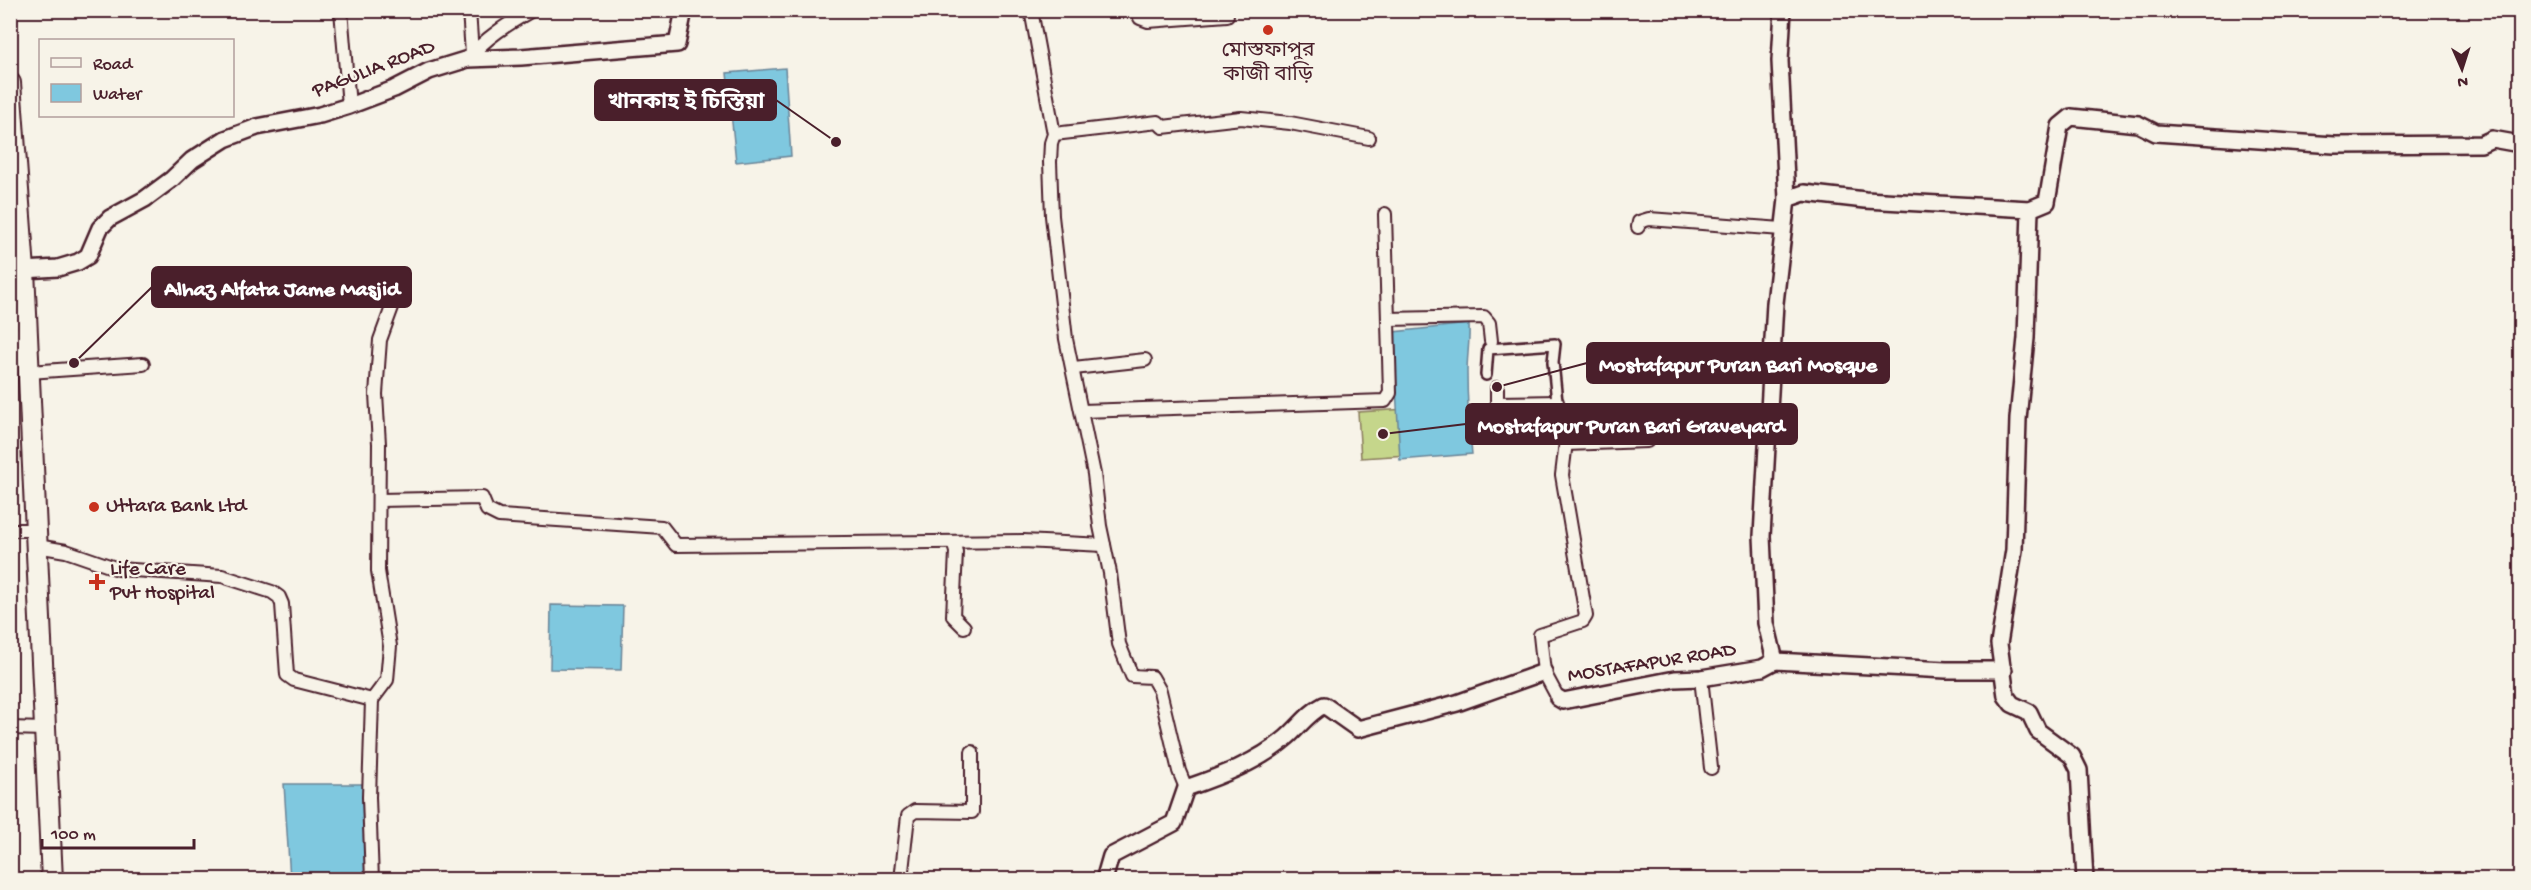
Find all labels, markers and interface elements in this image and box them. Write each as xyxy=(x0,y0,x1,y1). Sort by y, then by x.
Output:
marker: মোস্তফাপুর কাজী বাড়ি xyxy=(1261,23,1275,37)
street label: PAGULIA ROAD xyxy=(308,35,439,105)
legend xyxy=(39,39,234,117)
north arrow xyxy=(2432,39,2492,99)
place label: মোস্তফাপুর কাজী বাড়ি xyxy=(1221,40,1315,89)
text: Road xyxy=(93,55,134,76)
text: N xyxy=(2456,71,2468,90)
callout: খানকাহ ই চিস্তিয়া xyxy=(595,80,776,120)
text: Water xyxy=(93,85,143,106)
text: খানকাহ ই চিস্তিয়া xyxy=(607,88,765,117)
callout: Alhaz Alfata Jame Masjid xyxy=(152,267,411,307)
text: Alhaz Alfata Jame Masjid xyxy=(163,278,402,304)
callout: Mostafapur Puran Bari Mosque xyxy=(1587,343,1889,383)
text: Mostafapur Puran Bari Mosque xyxy=(1599,354,1878,380)
callout: Mostafapur Puran Bari Graveyard xyxy=(1466,404,1797,444)
text: Mostafapur Puran Bari Graveyard xyxy=(1477,415,1787,441)
place label: Uttara Bank Ltd xyxy=(106,495,248,520)
marker: Uttara Bank Ltd xyxy=(87,500,101,514)
place label: Life Care Pvt Hospital xyxy=(109,558,215,607)
marker: Life Care Pvt Hospital xyxy=(88,573,106,591)
street label: MOSTAFAPUR ROAD xyxy=(1566,638,1738,690)
scale bar xyxy=(42,812,194,850)
text: 100 m xyxy=(50,825,96,846)

